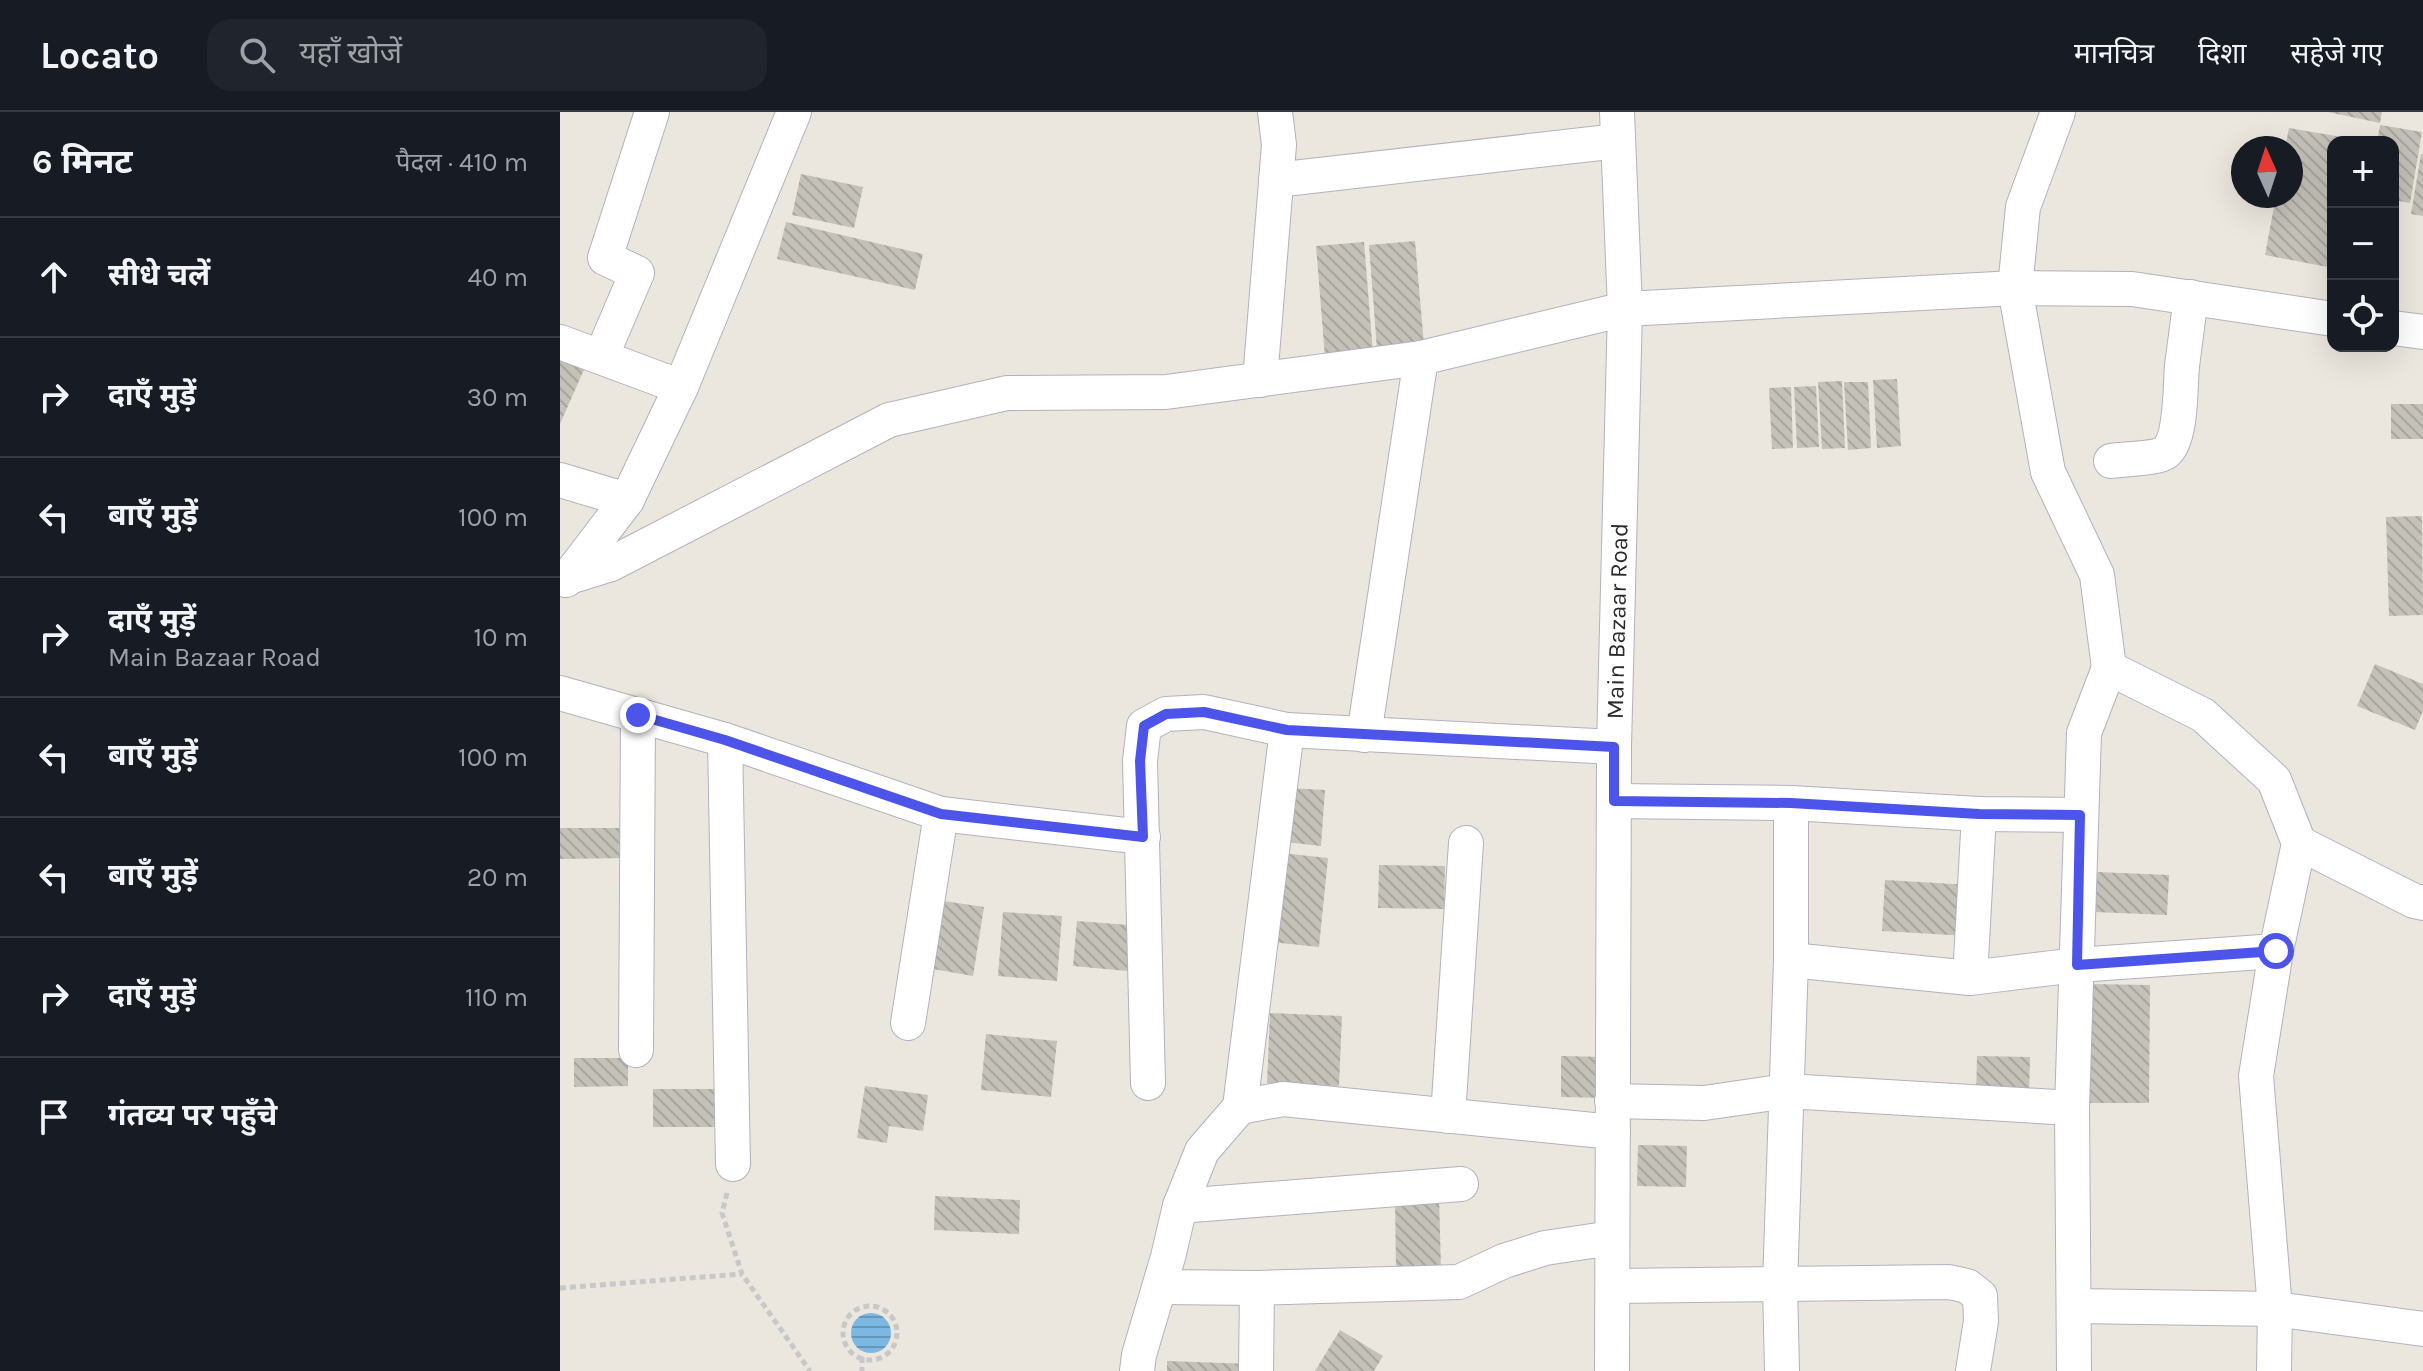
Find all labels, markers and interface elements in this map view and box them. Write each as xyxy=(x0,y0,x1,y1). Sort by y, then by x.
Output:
search box xyxy=(207,19,767,91)
text: Locato xyxy=(40,33,159,78)
icon: search xyxy=(235,33,279,77)
text: यहाँ खोजें xyxy=(299,35,402,71)
text: मानचित्र xyxy=(2074,37,2154,70)
text: दिशा xyxy=(2198,37,2247,70)
text: सहेजे गए xyxy=(2291,37,2383,70)
north arrow xyxy=(2231,136,2303,208)
map controls xyxy=(2327,136,2399,352)
button: + xyxy=(2327,136,2399,208)
text: 6 मिनट xyxy=(32,142,133,182)
text: पैदल · 410 m xyxy=(396,147,528,178)
button: − xyxy=(2327,208,2399,280)
icon: ahead xyxy=(32,255,76,299)
text: सीधे चलें xyxy=(108,257,210,293)
text: 40 m xyxy=(468,262,528,293)
button: locate xyxy=(2327,280,2399,352)
icon: right xyxy=(32,375,76,419)
text: दाएँ मुड़ें xyxy=(108,377,196,413)
text: 30 m xyxy=(467,382,528,413)
icon: left xyxy=(32,495,76,539)
text: बाएँ मुड़ें xyxy=(108,497,198,533)
text: 100 m xyxy=(458,502,528,533)
street label: Main Bazaar Road xyxy=(1601,522,1634,720)
text: दाएँ मुड़ें xyxy=(108,602,196,638)
icon: right xyxy=(32,615,76,659)
text: 10 m xyxy=(473,622,528,653)
text: Main Bazaar Road xyxy=(108,642,321,673)
route end xyxy=(620,697,656,733)
icon: left xyxy=(32,735,76,779)
text: बाएँ मुड़ें xyxy=(108,737,198,773)
text: 100 m xyxy=(458,742,528,773)
icon: left xyxy=(32,855,76,899)
text: बाएँ मुड़ें xyxy=(108,857,198,893)
text: 20 m xyxy=(467,862,528,893)
route start xyxy=(2258,933,2294,969)
icon: right xyxy=(32,975,76,1019)
text: दाएँ मुड़ें xyxy=(108,977,196,1013)
text: 110 m xyxy=(465,982,528,1013)
icon: arrive xyxy=(32,1095,76,1139)
text: गंतव्य पर पहुँचे xyxy=(108,1097,277,1133)

